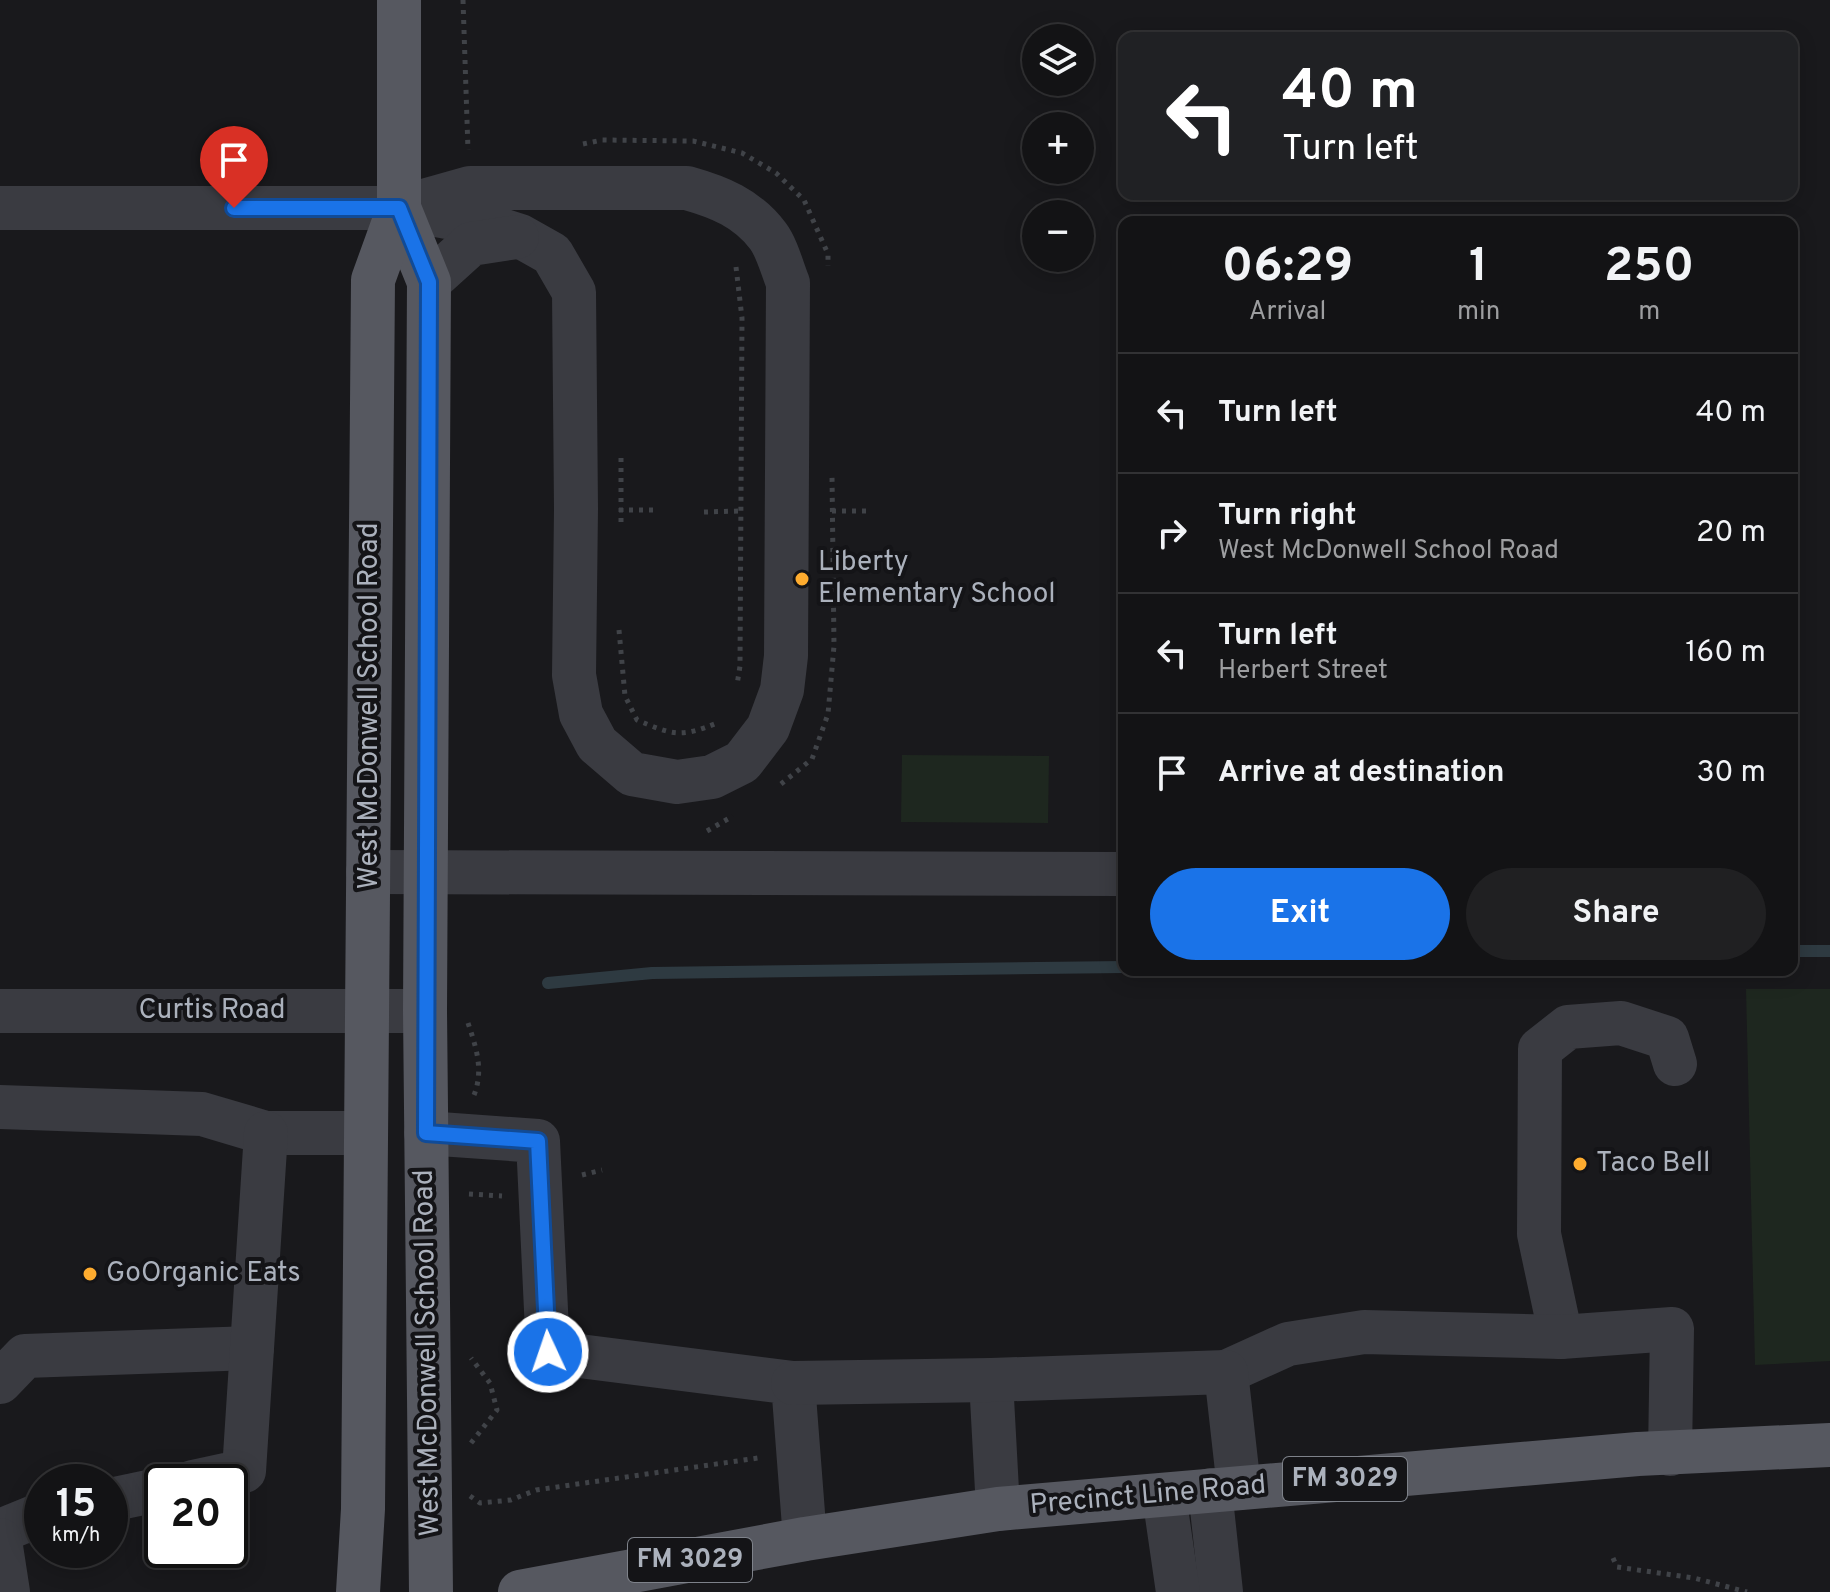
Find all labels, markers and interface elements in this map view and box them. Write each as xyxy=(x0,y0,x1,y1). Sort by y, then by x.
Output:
map controls xyxy=(1022,24,1094,272)
button: layers xyxy=(1022,24,1094,96)
text: 40 m xyxy=(1282,58,1418,128)
icon: left xyxy=(1150,64,1254,168)
button: + xyxy=(1022,112,1094,184)
pin xyxy=(200,126,268,208)
text: Turn left xyxy=(1282,127,1419,173)
icon: arrive xyxy=(212,138,256,182)
button: − xyxy=(1022,200,1094,272)
text: 06:29 xyxy=(1222,238,1353,298)
text: 1 xyxy=(1469,238,1488,298)
text: 250 xyxy=(1604,238,1694,298)
text: Arrival xyxy=(1249,296,1326,329)
text: min xyxy=(1457,296,1500,329)
text: m xyxy=(1638,296,1660,329)
icon: left xyxy=(1150,391,1194,435)
text: Turn left xyxy=(1218,395,1338,432)
text: 40 m xyxy=(1696,395,1766,432)
text: Turn right xyxy=(1218,498,1356,535)
icon: right xyxy=(1150,511,1194,555)
text: 20 m xyxy=(1696,515,1766,552)
street label: West McDonwell School Road xyxy=(352,522,388,890)
text: West McDonwell School Road xyxy=(1218,535,1559,568)
place label: Liberty Elementary School xyxy=(818,545,1056,613)
marker: Liberty Elementary School xyxy=(793,570,811,588)
text: Turn left xyxy=(1218,618,1338,655)
icon: left xyxy=(1150,631,1194,675)
text: 160 m xyxy=(1685,635,1766,672)
text: Herbert Street xyxy=(1218,655,1388,688)
icon: arrive xyxy=(1150,751,1194,795)
text: Arrive at destination xyxy=(1218,755,1504,792)
text: 30 m xyxy=(1697,755,1766,792)
button: Exit xyxy=(1150,868,1450,960)
button: Share xyxy=(1466,868,1766,960)
street label: Curtis Road xyxy=(138,993,286,1029)
place label: Taco Bell xyxy=(1596,1146,1710,1182)
marker: Taco Bell xyxy=(1571,1155,1589,1173)
street label: West McDonwell School Road xyxy=(407,1169,449,1537)
place label: GoOrganic Eats xyxy=(106,1256,301,1292)
marker: GoOrganic Eats xyxy=(81,1265,99,1283)
position arrow xyxy=(506,1310,590,1394)
road number: FM 3029 xyxy=(1283,1457,1407,1501)
speed limit sign: 20 xyxy=(144,1464,248,1568)
street label: Precinct Line Road xyxy=(1028,1468,1268,1524)
text: 15 xyxy=(56,1481,96,1531)
text: km/h xyxy=(52,1523,100,1549)
road number: FM 3029 xyxy=(628,1538,752,1582)

